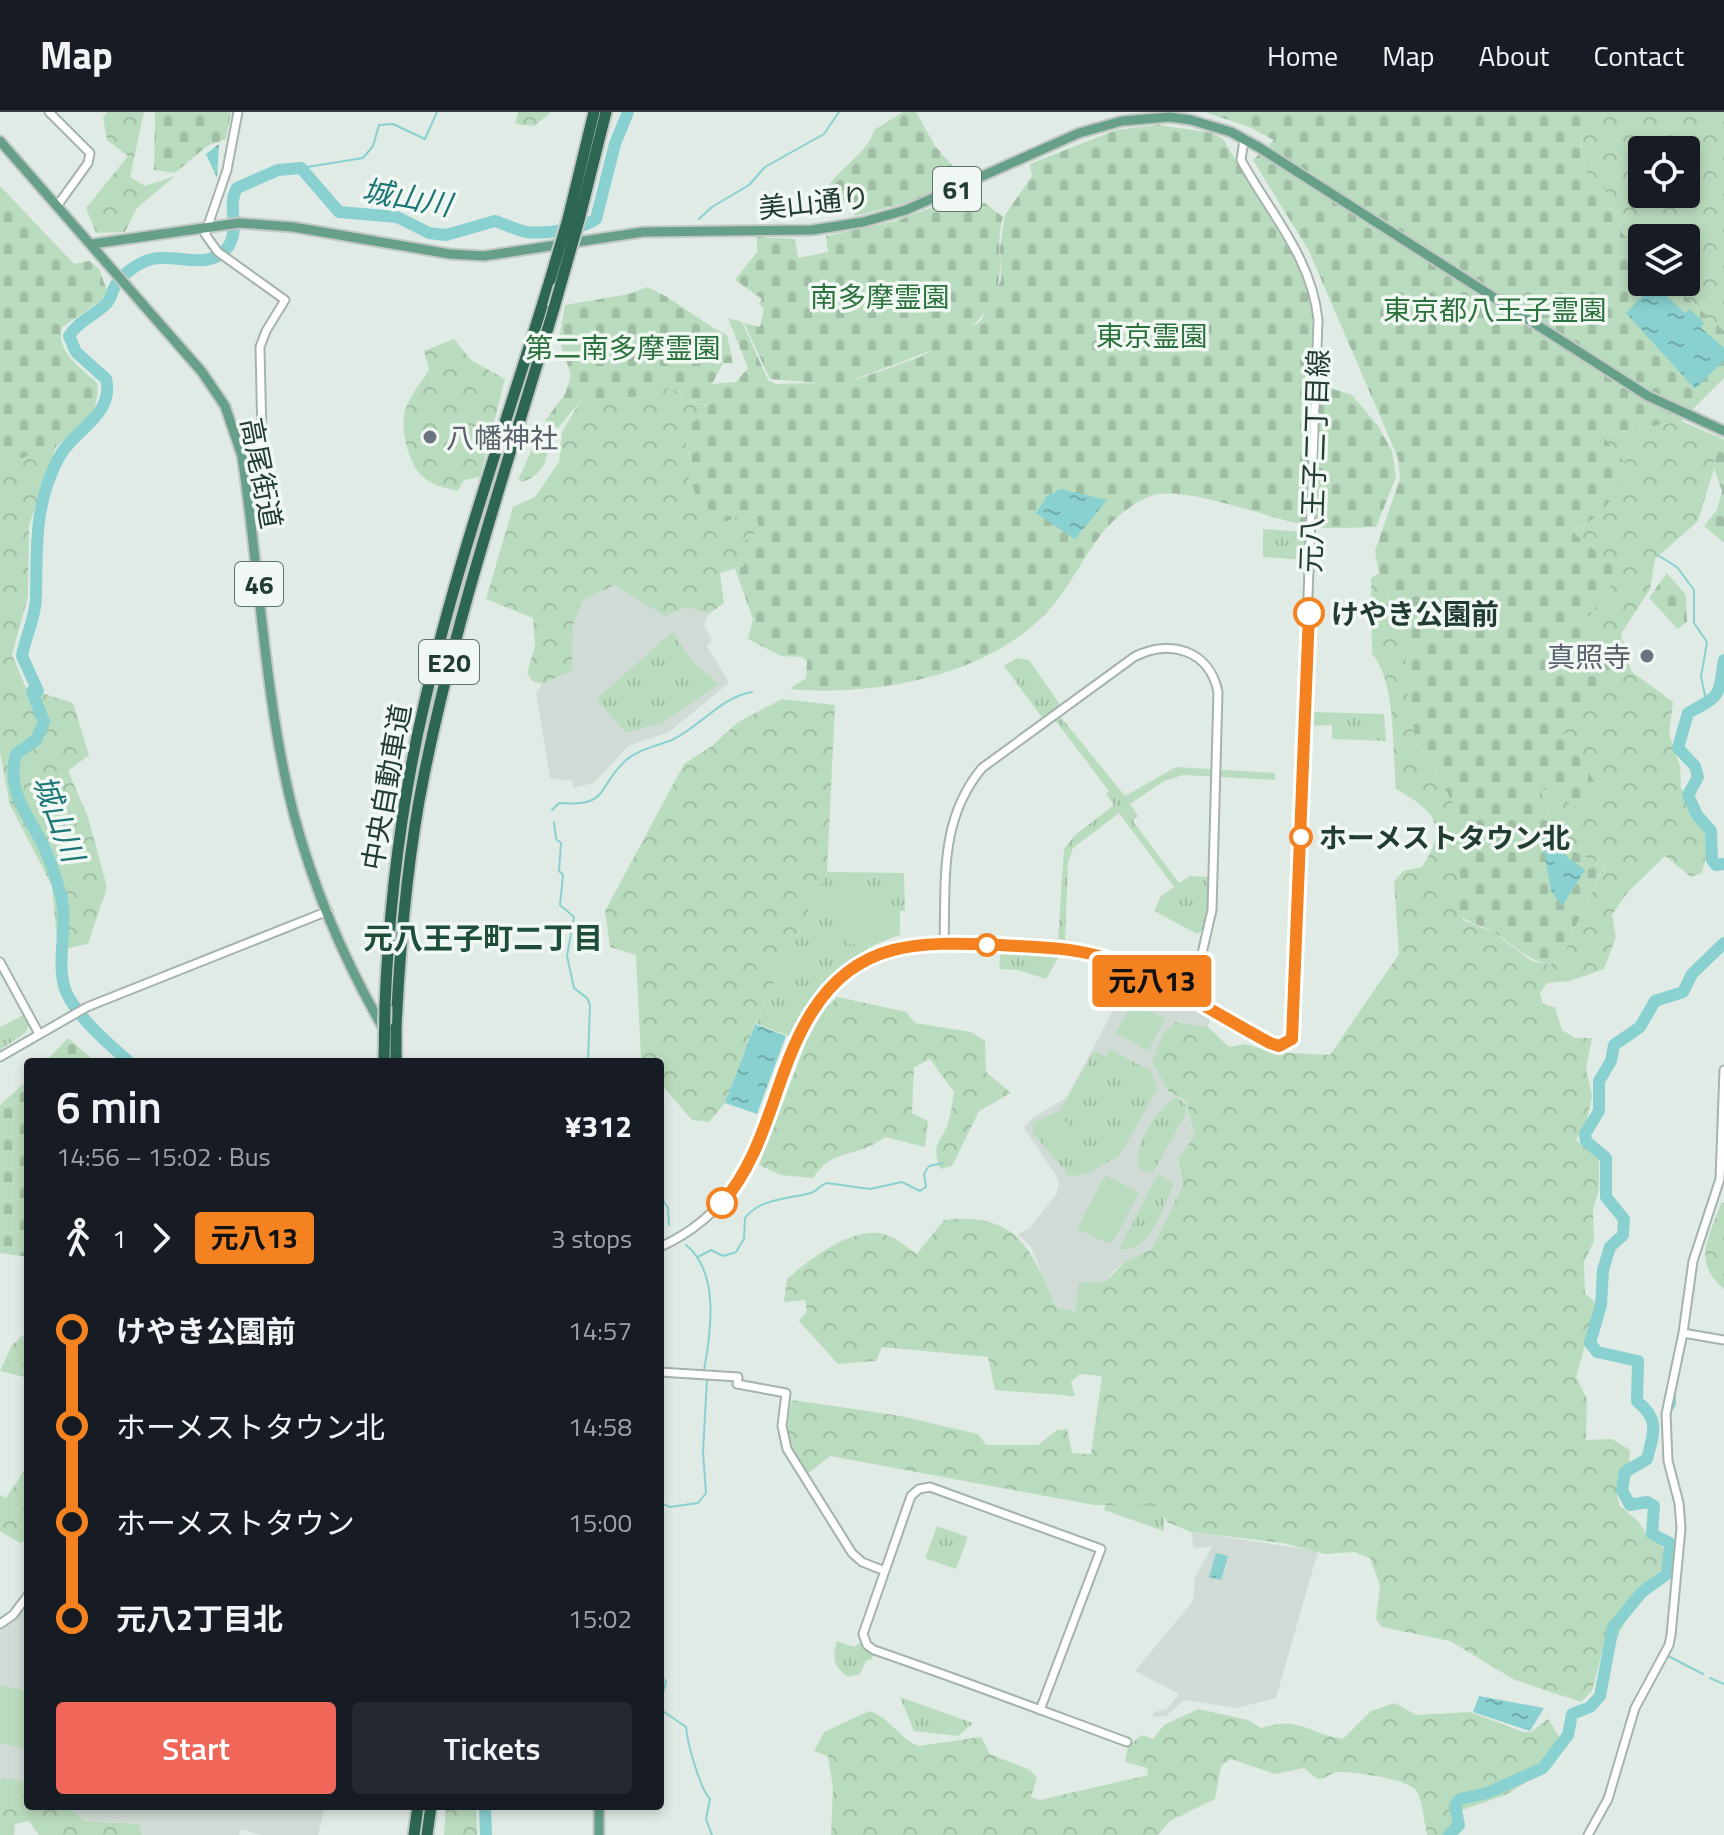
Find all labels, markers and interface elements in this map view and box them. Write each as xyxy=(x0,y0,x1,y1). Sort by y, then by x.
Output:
text: Map xyxy=(40,26,113,84)
text: Home xyxy=(1267,34,1338,77)
text: Map xyxy=(1382,34,1435,77)
text: About xyxy=(1479,34,1549,77)
text: Contact xyxy=(1593,34,1684,77)
map controls xyxy=(1628,136,1700,296)
button: locate xyxy=(1628,136,1700,208)
water label: 城山川 xyxy=(359,167,458,228)
road number: 61 xyxy=(933,167,981,211)
street label: 美山通り xyxy=(756,175,872,229)
button: layers xyxy=(1628,224,1700,296)
park label: 南多摩霊園 xyxy=(810,275,950,318)
park label: 東京都八王子霊園 xyxy=(1383,288,1607,331)
park label: 東京霊園 xyxy=(1096,314,1208,357)
park label: 第二南多摩霊園 xyxy=(525,326,721,369)
street label: 元八王子二丁目線 xyxy=(1289,348,1339,574)
street label: 高尾街道 xyxy=(230,414,294,532)
place label: 八幡神社 xyxy=(446,416,558,459)
marker: 八幡神社 xyxy=(421,428,439,446)
road number: 46 xyxy=(235,562,283,606)
place label: けやき公園前 xyxy=(1331,592,1499,635)
marker: けやき公園前 xyxy=(1294,598,1324,628)
place label: 真照寺 xyxy=(1547,635,1631,678)
road number: E20 xyxy=(419,640,479,684)
marker: 真照寺 xyxy=(1638,647,1656,665)
street label: 中央自動車道 xyxy=(350,701,422,873)
water label: 城山川 xyxy=(21,768,98,871)
place label: ホーメストタウン北 xyxy=(1319,816,1570,859)
marker: ホーメストタウン北 xyxy=(1290,826,1312,848)
district label: 元八王子町二丁目 xyxy=(363,915,603,961)
unlabelled marker xyxy=(976,934,998,956)
line badge: 元八13 xyxy=(1096,955,1208,1007)
text: 元八13 xyxy=(1108,959,1196,1002)
text: 6 min xyxy=(56,1073,162,1140)
text: ¥312 xyxy=(565,1103,632,1149)
text: 14:56 – 15:02 · Bus xyxy=(56,1137,271,1176)
unlabelled marker xyxy=(707,1188,737,1218)
icon: walk xyxy=(56,1216,100,1260)
icon: forward xyxy=(139,1216,183,1260)
text: 元八13 xyxy=(211,1216,298,1259)
text: 1 xyxy=(112,1219,127,1258)
text: 3 stops xyxy=(551,1219,632,1258)
text: けやき公園前 xyxy=(116,1308,296,1354)
text: 14:57 xyxy=(568,1311,632,1350)
text: ホーメストタウン北 xyxy=(116,1404,385,1450)
text: 14:58 xyxy=(568,1407,632,1446)
text: ホーメストタウン xyxy=(116,1500,355,1546)
text: 15:00 xyxy=(568,1503,632,1542)
text: 元八2丁目北 xyxy=(116,1596,283,1642)
text: 15:02 xyxy=(568,1599,632,1638)
button: Start xyxy=(56,1702,336,1794)
button: Tickets xyxy=(352,1702,632,1794)

